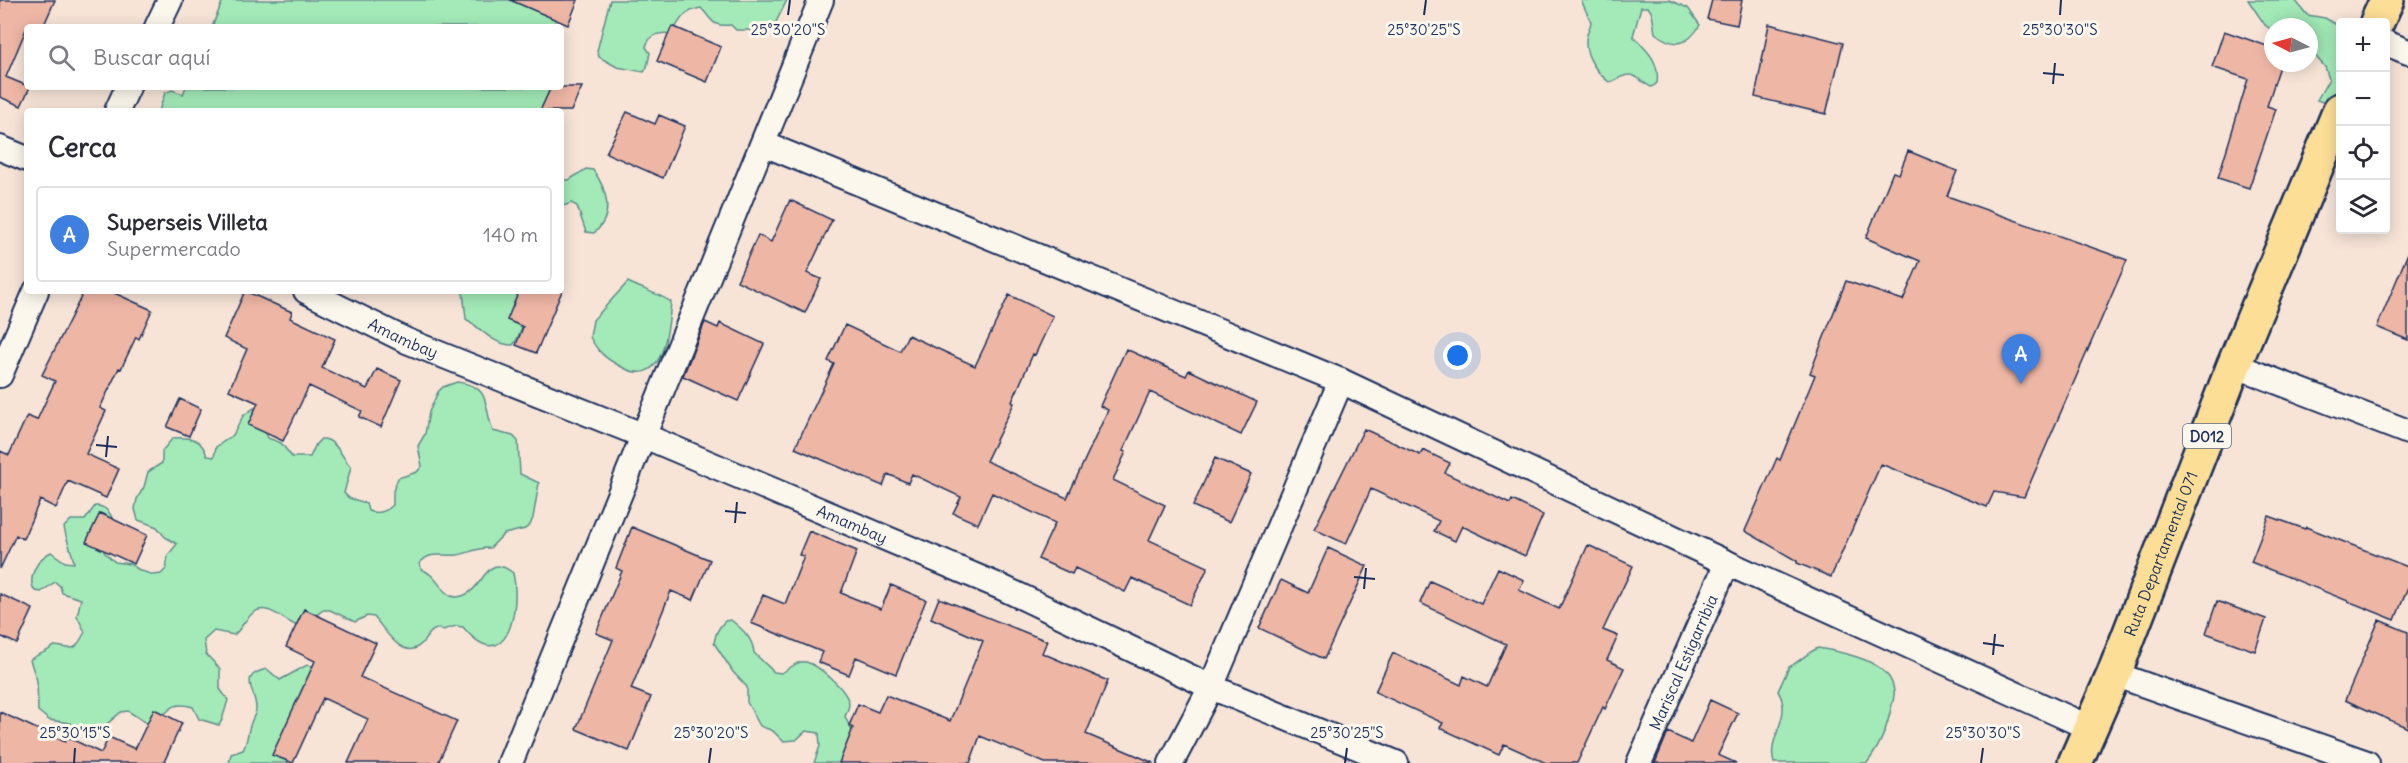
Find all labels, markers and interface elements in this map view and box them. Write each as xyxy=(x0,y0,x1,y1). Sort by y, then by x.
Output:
north arrow xyxy=(2264,18,2318,72)
map controls xyxy=(2336,18,2390,234)
button: + xyxy=(2336,18,2390,72)
text: 25°30'20"S xyxy=(751,20,825,39)
text: 25°30'25"S xyxy=(1387,20,1461,39)
text: 25°30'30"S xyxy=(2023,20,2097,39)
search box xyxy=(24,24,564,90)
icon: search xyxy=(45,41,78,74)
text: Buscar aquí xyxy=(93,43,210,71)
button: − xyxy=(2336,72,2390,126)
button: locate xyxy=(2336,126,2390,180)
text: Cerca xyxy=(48,131,117,164)
button: layers xyxy=(2336,180,2390,234)
text: Superseis Villeta xyxy=(107,208,268,236)
text: A xyxy=(63,222,76,247)
text: 140 m xyxy=(483,222,538,247)
text: Supermercado xyxy=(107,236,241,261)
street label: Amambay xyxy=(365,313,441,362)
pin: A xyxy=(2002,334,2040,384)
your location xyxy=(1443,341,1472,370)
road number: D012 xyxy=(2183,424,2231,448)
street label: Ruta Departamental 071 xyxy=(2120,469,2202,639)
street label: Amambay xyxy=(814,500,890,548)
street label: Mariscal Estigarribia xyxy=(1645,591,1722,733)
text: 25°30'15"S xyxy=(39,723,111,742)
text: 25°30'20"S xyxy=(674,723,748,742)
text: 25°30'25"S xyxy=(1310,723,1384,742)
text: 25°30'30"S xyxy=(1946,723,2020,742)

